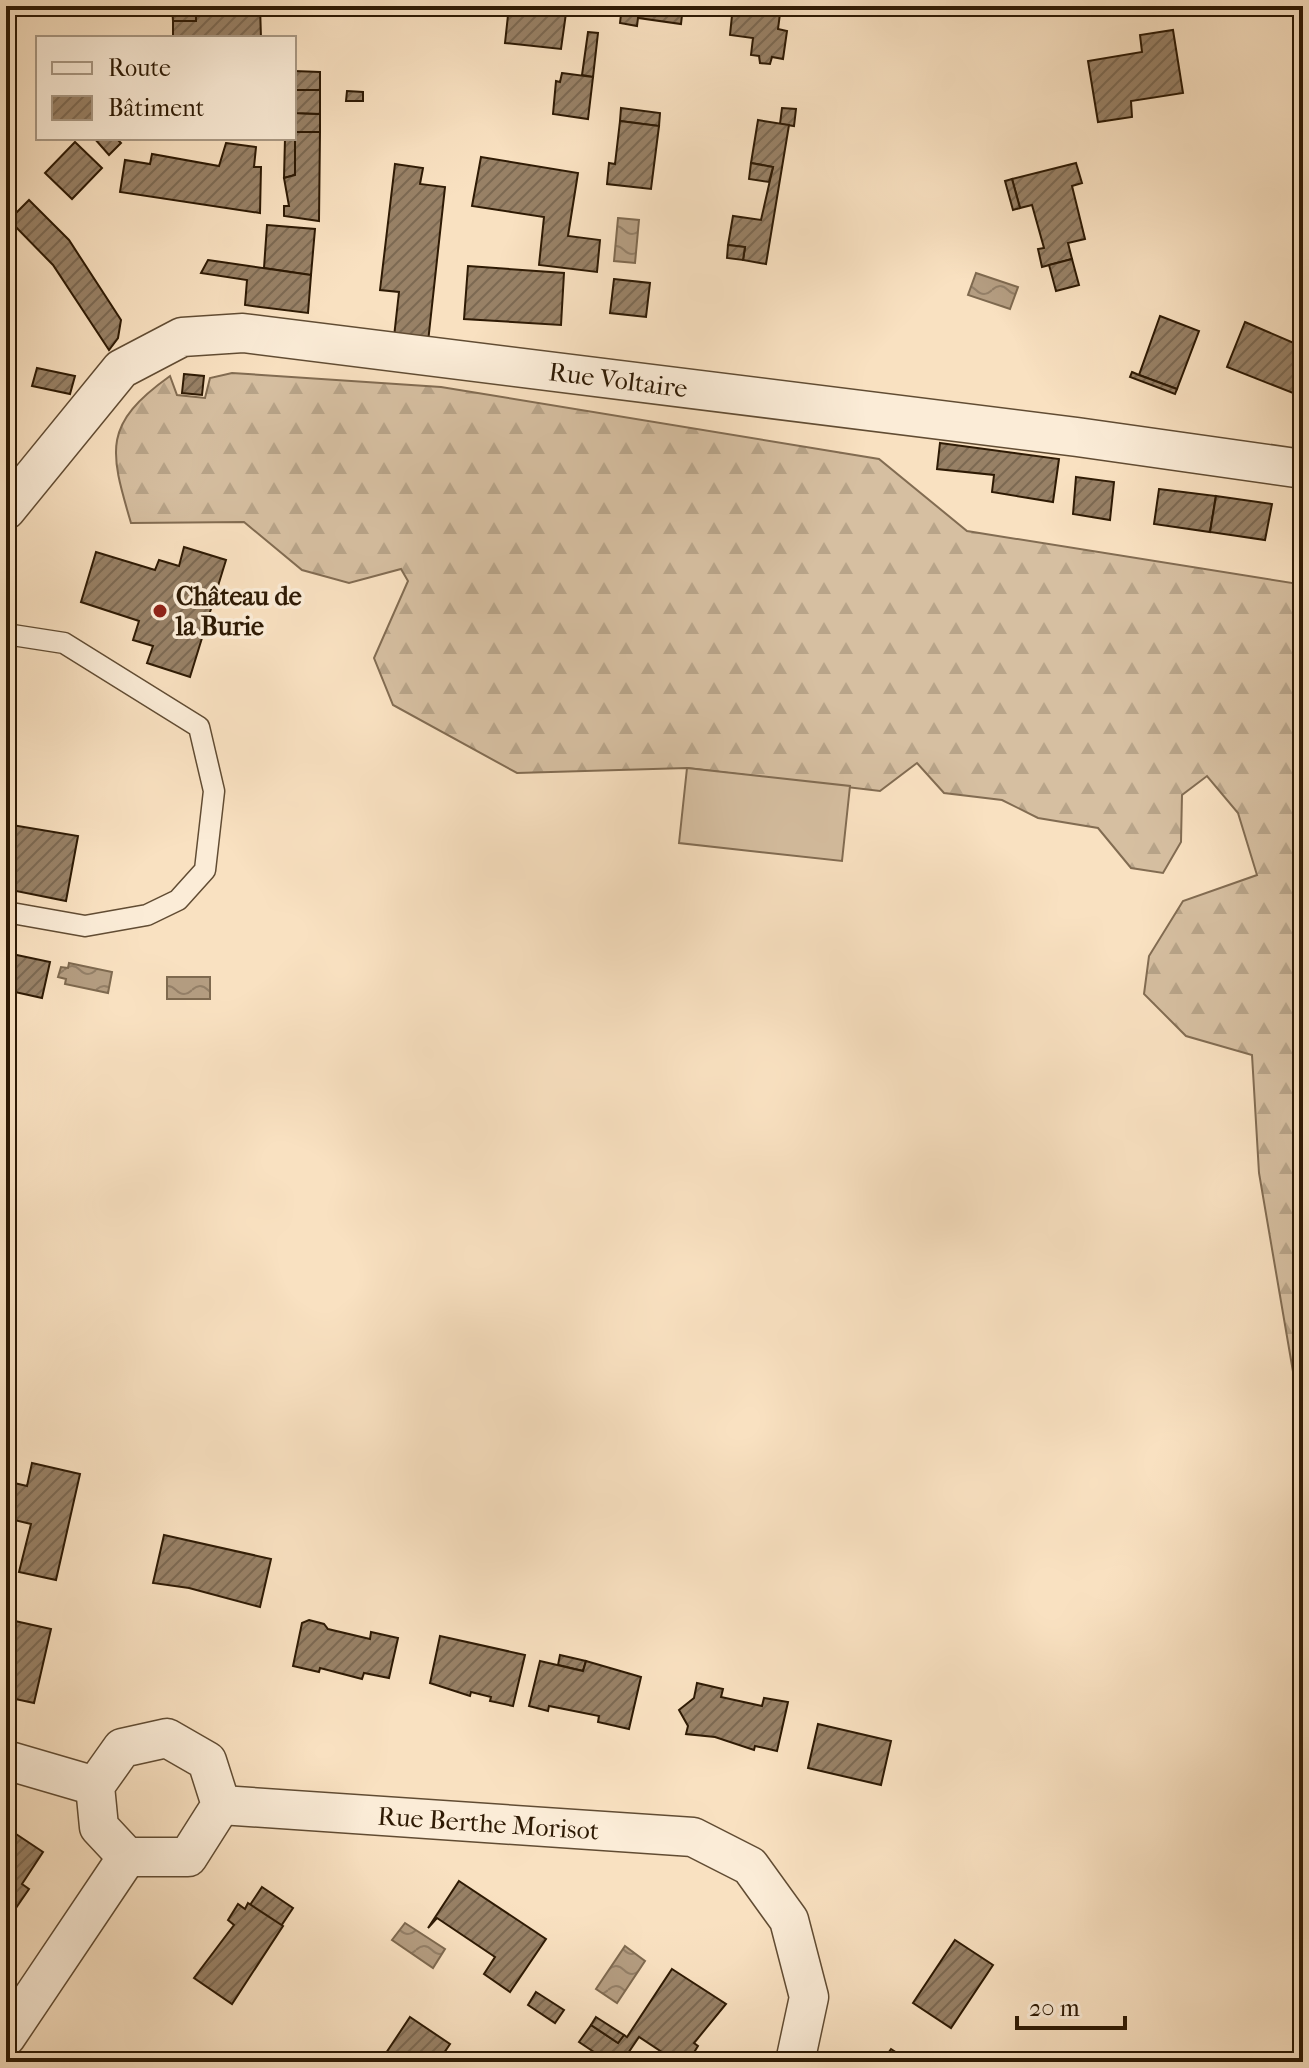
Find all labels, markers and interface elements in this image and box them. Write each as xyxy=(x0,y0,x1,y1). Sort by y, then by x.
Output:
legend xyxy=(36,36,296,140)
text: Route xyxy=(108,54,171,82)
text: Bâtiment xyxy=(108,94,205,122)
street label: Rue Voltaire xyxy=(547,356,689,404)
place label: Château de la Burie xyxy=(175,581,302,642)
marker: Château de la Burie xyxy=(151,602,169,620)
street label: Rue Berthe Morisot xyxy=(377,1801,601,1847)
scale bar xyxy=(1017,1980,1125,2030)
text: 20 m xyxy=(1029,1994,1080,2022)

